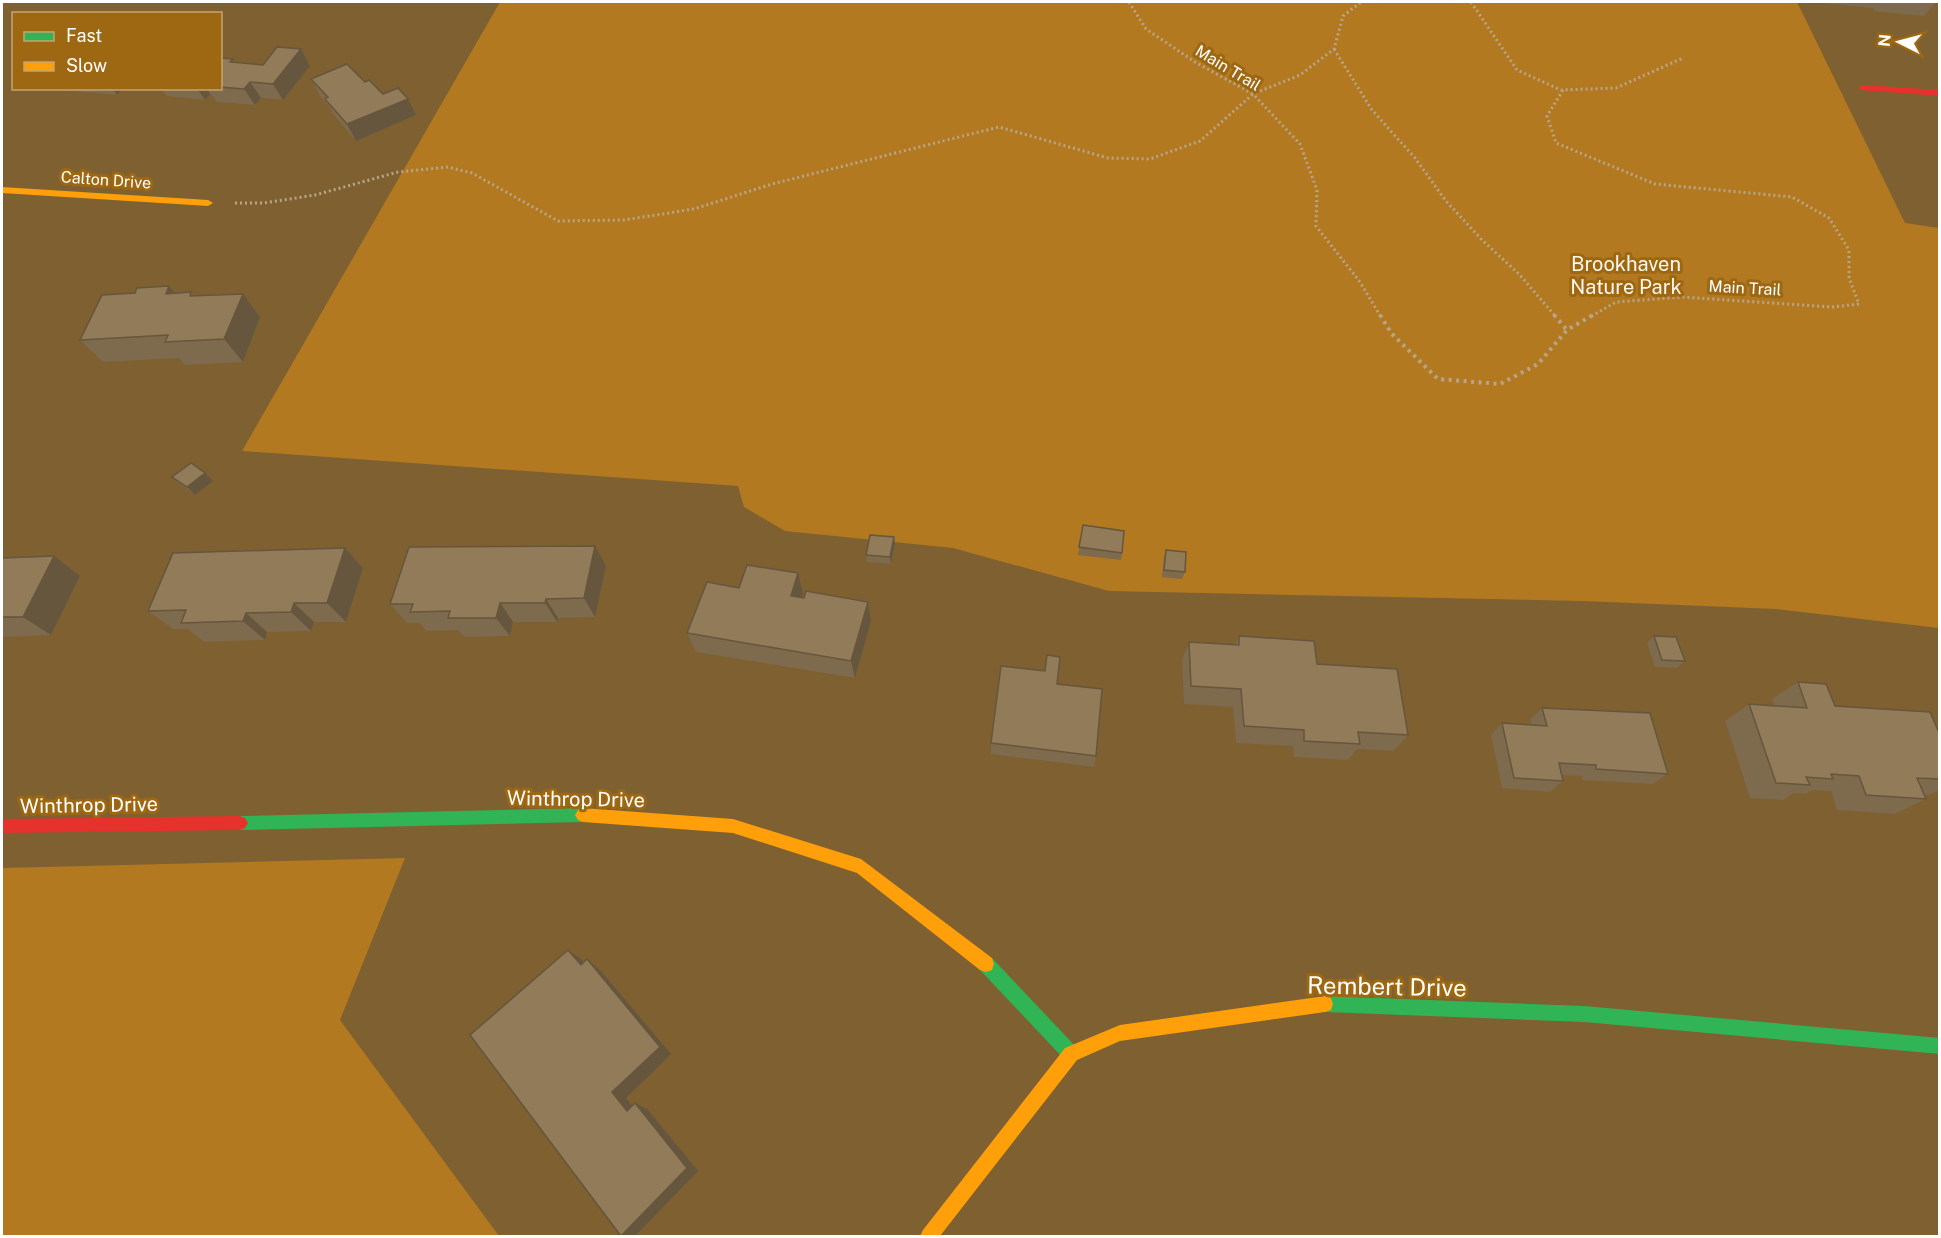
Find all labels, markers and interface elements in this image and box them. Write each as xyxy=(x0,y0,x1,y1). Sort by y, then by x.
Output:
legend xyxy=(12,12,222,90)
north arrow xyxy=(1869,12,1929,72)
text: Fast xyxy=(66,25,102,46)
text: N xyxy=(1874,33,1895,48)
street label: Main Trail xyxy=(1192,41,1264,95)
text: Slow xyxy=(66,55,107,76)
street label: Calton Drive xyxy=(60,167,152,193)
park label: Brookhaven Nature Park xyxy=(1570,252,1682,299)
street label: Main Trail xyxy=(1708,277,1782,299)
street label: Winthrop Drive xyxy=(507,786,645,812)
street label: Winthrop Drive xyxy=(20,792,158,818)
street label: Rembert Drive xyxy=(1307,971,1467,1001)

